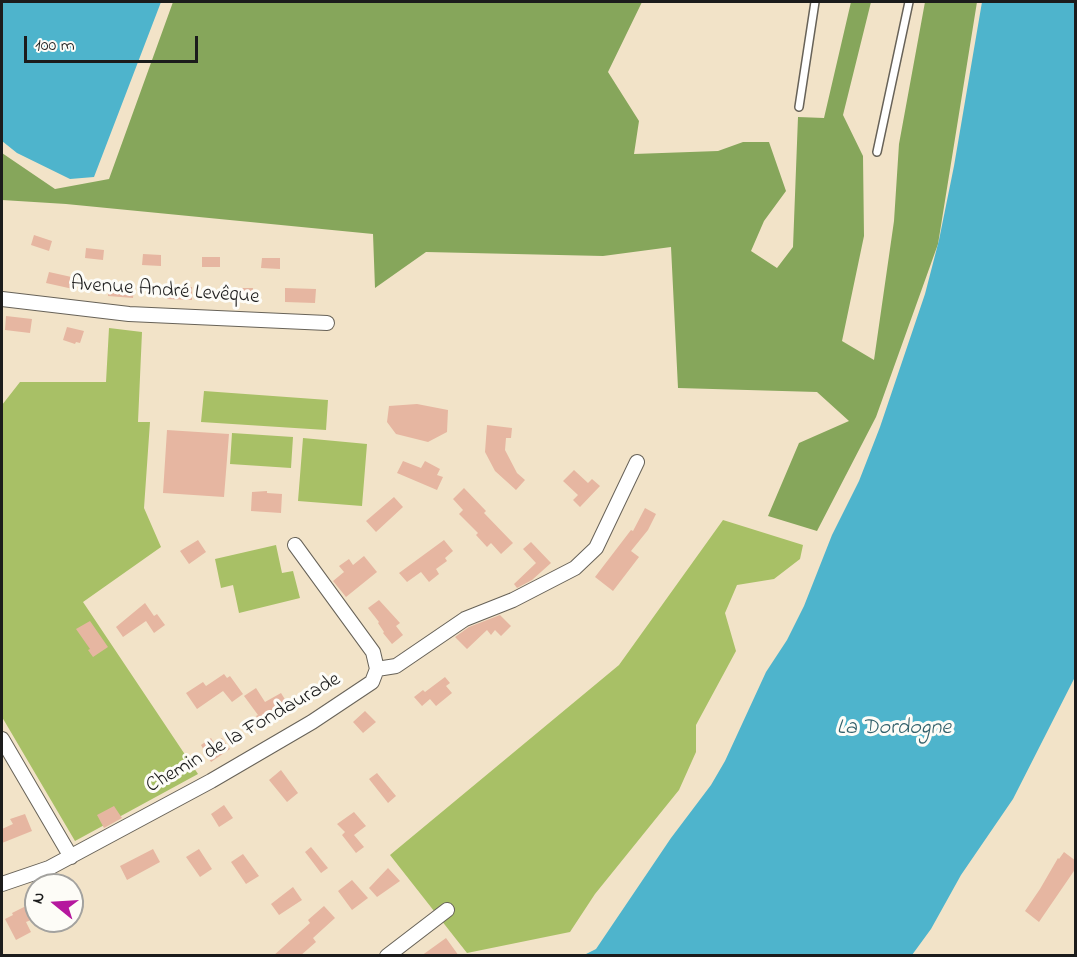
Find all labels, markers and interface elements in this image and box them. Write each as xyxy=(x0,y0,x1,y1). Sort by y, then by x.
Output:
scale bar xyxy=(27,24,201,62)
text: 100 m xyxy=(35,33,75,59)
street label: Avenue André Levêque xyxy=(70,273,260,311)
street label: Chemin de la Fondaurade xyxy=(142,668,346,800)
water label: La Dordogne xyxy=(837,716,951,742)
north arrow xyxy=(24,873,84,933)
text: N xyxy=(26,889,52,907)

